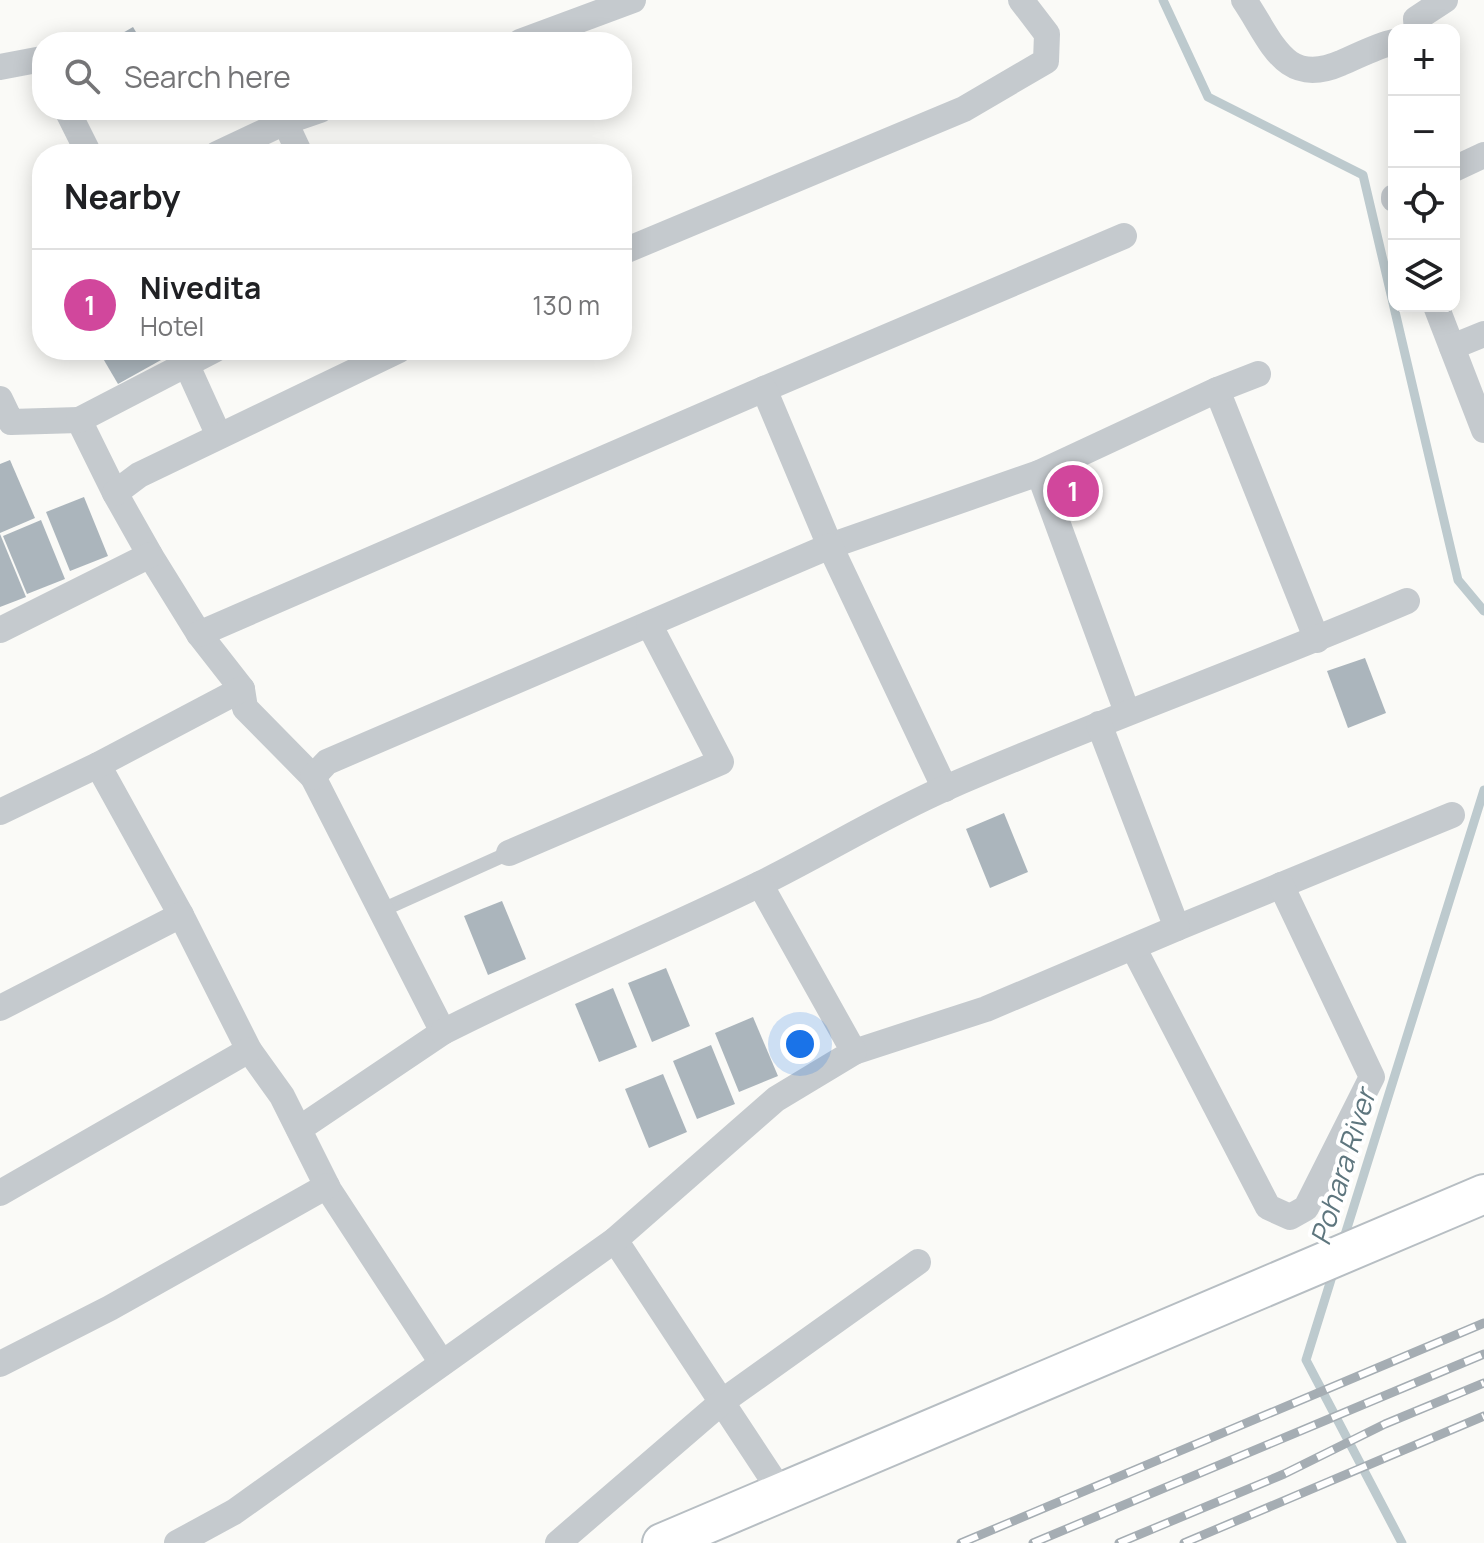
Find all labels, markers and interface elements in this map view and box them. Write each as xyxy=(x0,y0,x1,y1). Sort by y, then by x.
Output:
map controls xyxy=(1388,24,1460,312)
button: + xyxy=(1388,24,1460,96)
search box xyxy=(32,32,632,120)
icon: search xyxy=(60,54,104,98)
text: Search here xyxy=(124,56,291,97)
button: − xyxy=(1388,96,1460,168)
button: locate xyxy=(1388,168,1460,240)
text: Nearby xyxy=(64,173,180,219)
button: layers xyxy=(1388,240,1460,312)
text: Nivedita xyxy=(140,267,261,308)
text: 1 xyxy=(84,287,96,323)
text: 130 m xyxy=(532,287,600,323)
text: Hotel xyxy=(140,308,204,344)
pin: 1 xyxy=(1047,461,1099,521)
your location xyxy=(780,1024,820,1064)
water label: Pohara River xyxy=(1300,1081,1385,1249)

